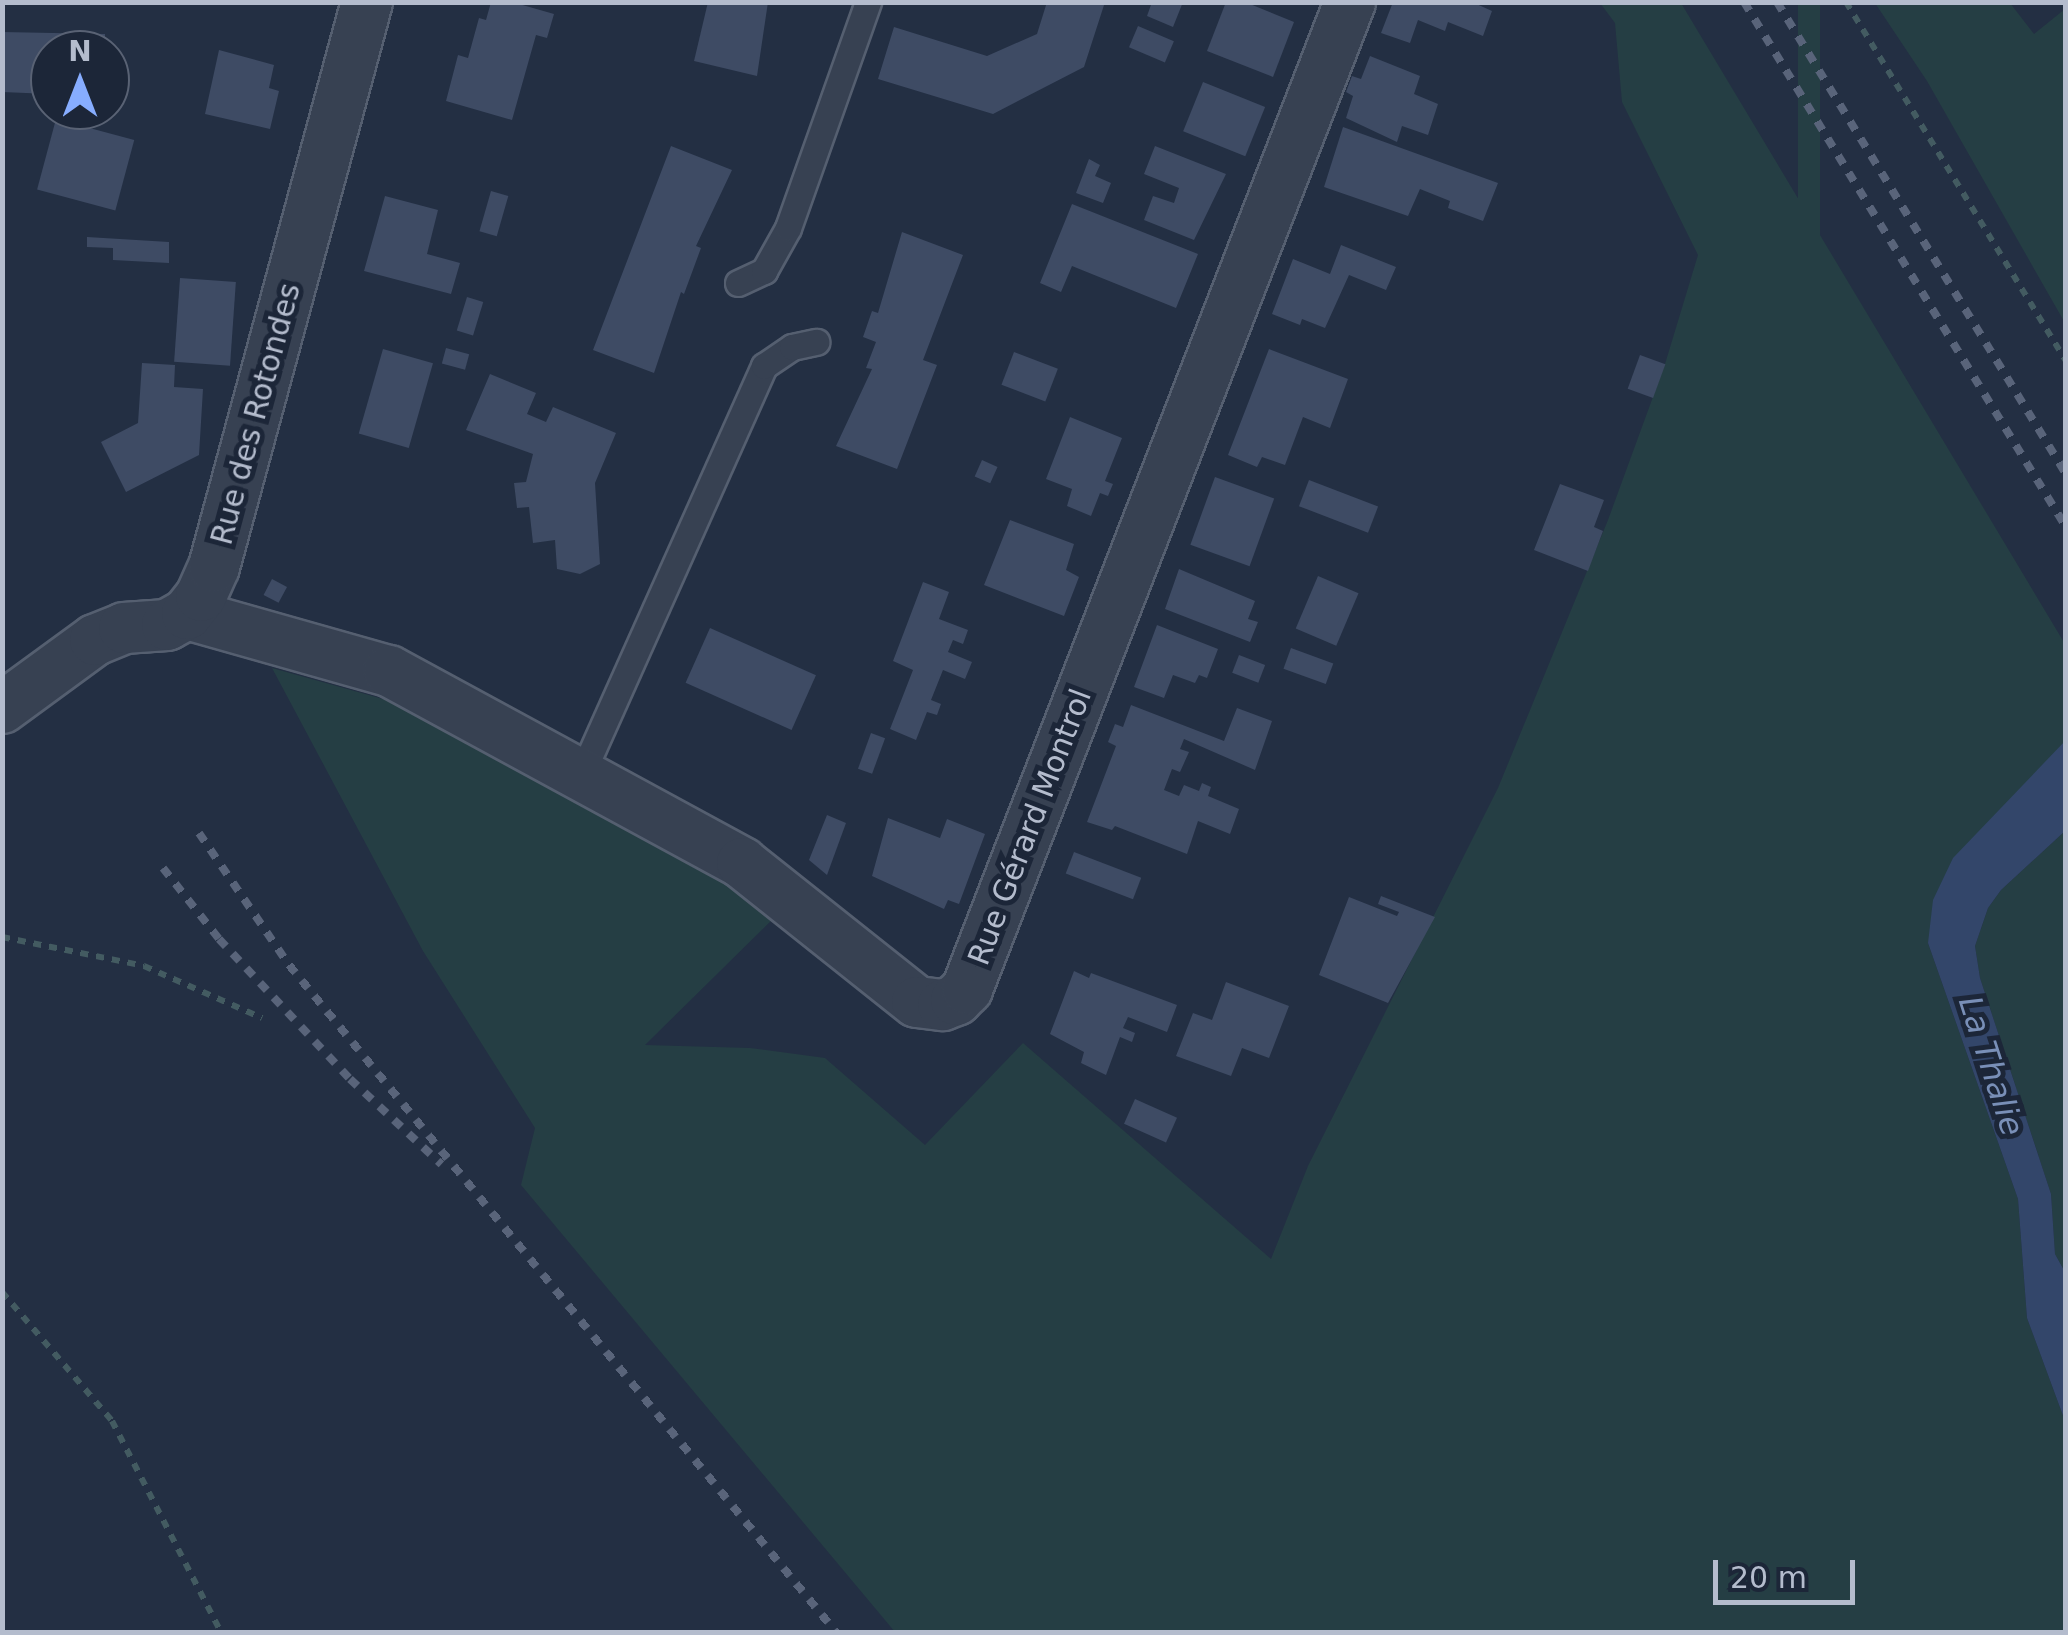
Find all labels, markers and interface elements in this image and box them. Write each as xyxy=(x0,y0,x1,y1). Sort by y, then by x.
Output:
north arrow xyxy=(30,30,130,130)
text: N xyxy=(68,35,92,68)
street label: Rue des Rotondes xyxy=(204,279,308,549)
street label: Rue Gérard Montrol xyxy=(961,684,1099,970)
water label: La Thalie xyxy=(1950,991,2032,1141)
scale bar xyxy=(1718,1540,1860,1602)
text: 20 m xyxy=(1730,1560,1807,1595)

